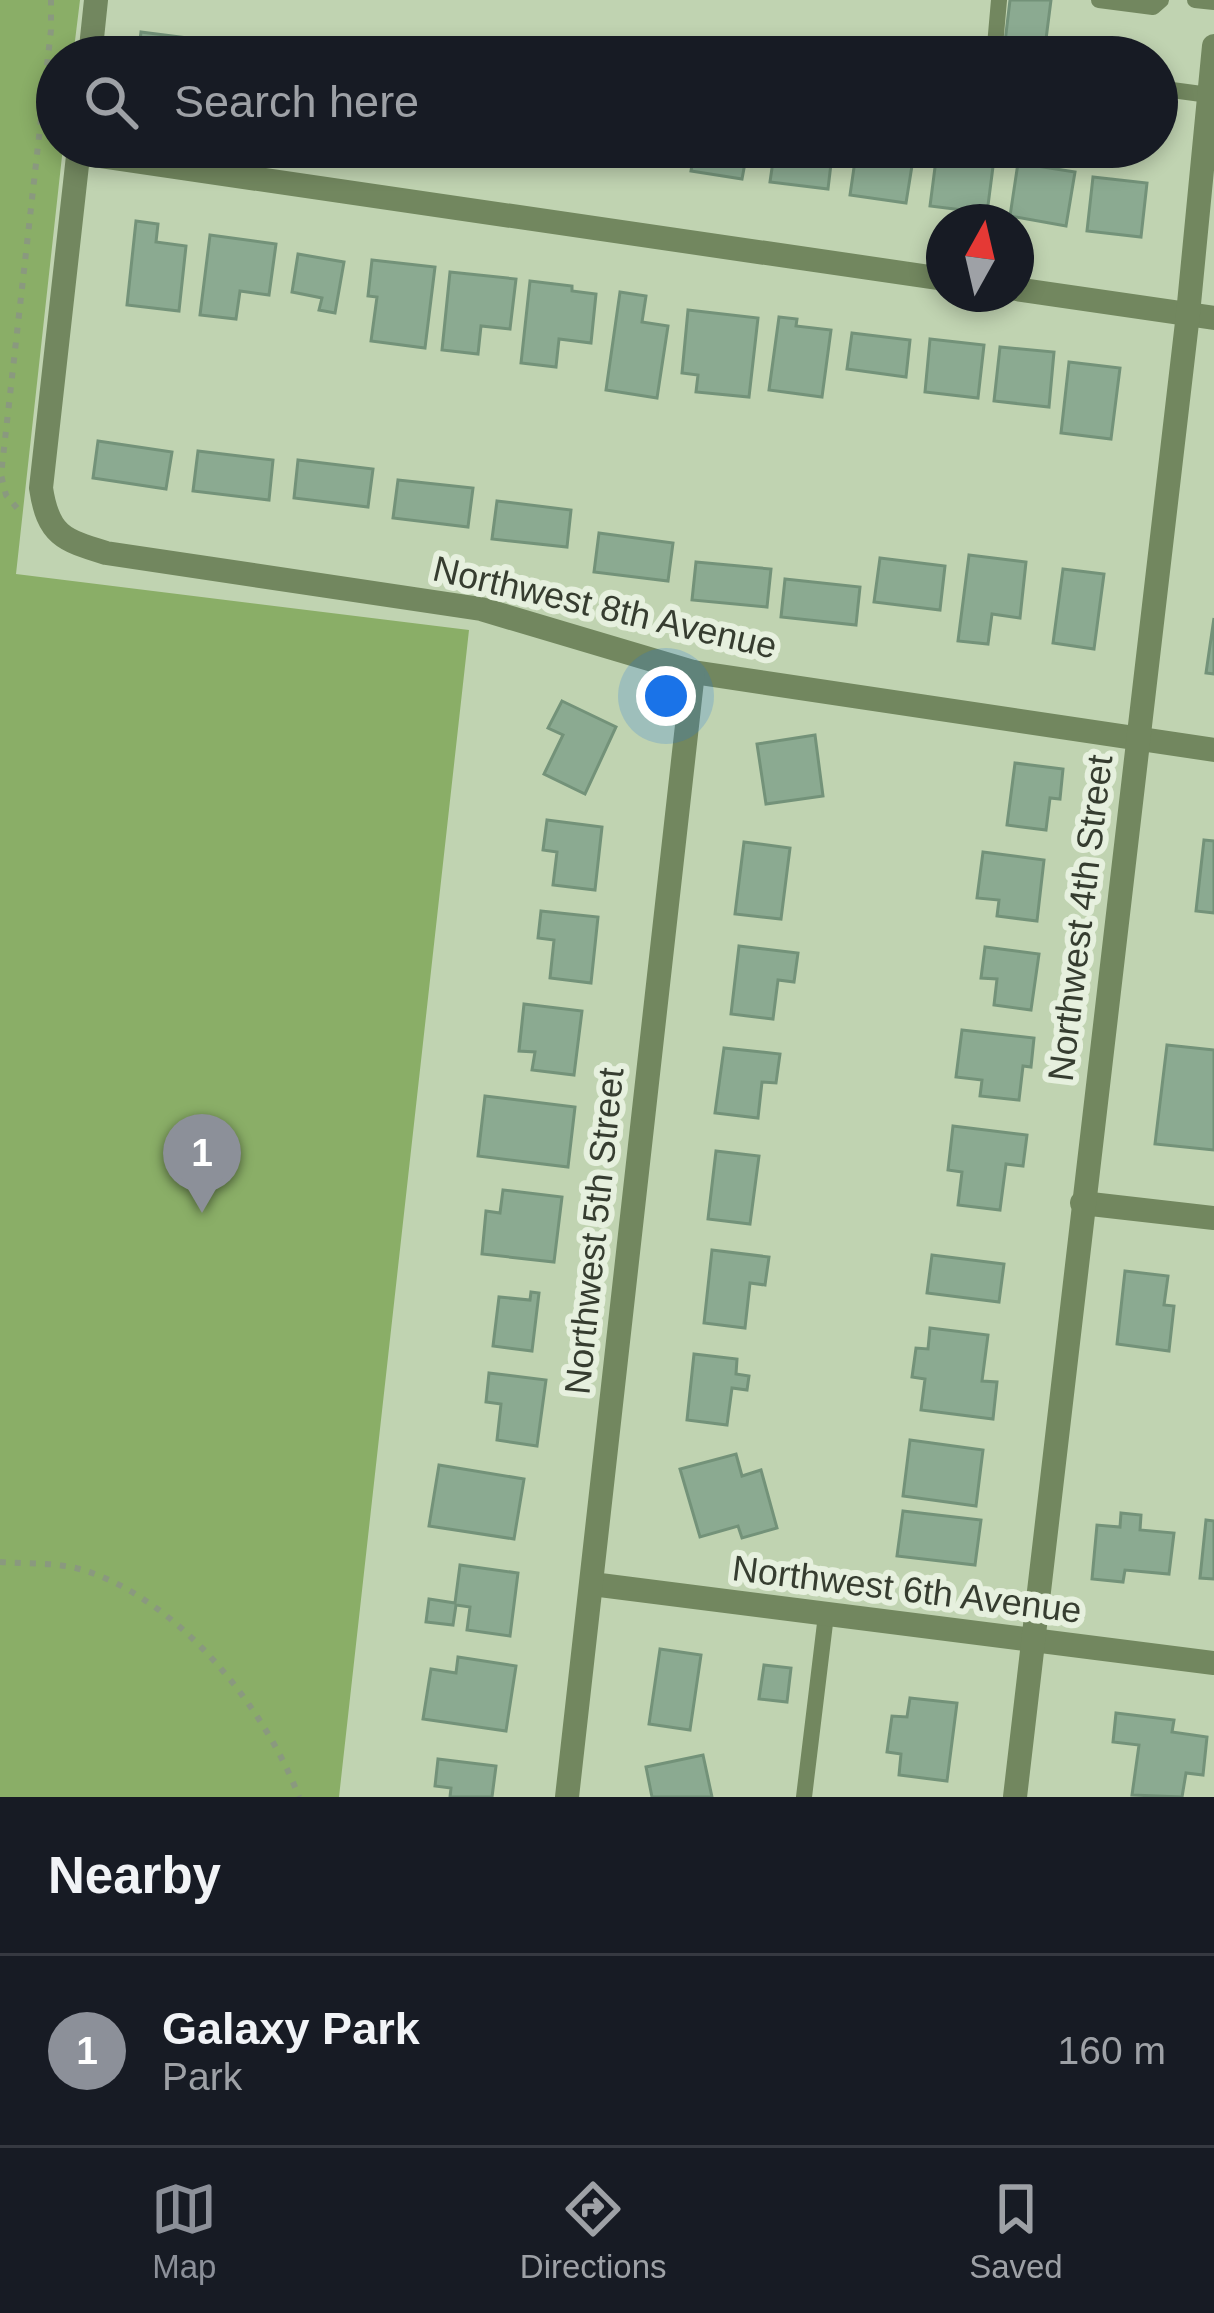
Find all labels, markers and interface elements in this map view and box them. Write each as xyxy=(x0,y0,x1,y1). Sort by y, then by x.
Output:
search box xyxy=(36,36,1178,168)
icon: search xyxy=(78,69,144,135)
text: Search here xyxy=(174,76,419,127)
north arrow xyxy=(926,204,1034,312)
street label: Northwest 8th Avenue xyxy=(429,547,781,667)
your location xyxy=(636,666,696,726)
street label: Northwest 4th Street xyxy=(1040,753,1120,1083)
street label: Northwest 5th Street xyxy=(556,1066,632,1396)
pin: 1 xyxy=(163,1114,241,1213)
street label: Northwest 6th Avenue xyxy=(730,1547,1084,1631)
text: Nearby xyxy=(48,1847,221,1904)
text: Galaxy Park xyxy=(162,2003,420,2054)
text: 1 xyxy=(76,2029,98,2072)
text: 160 m xyxy=(1058,2029,1166,2072)
text: Park xyxy=(162,2055,242,2098)
tab: Map xyxy=(151,2176,217,2286)
tab: Directions xyxy=(520,2176,667,2286)
tab: Saved xyxy=(969,2176,1063,2286)

